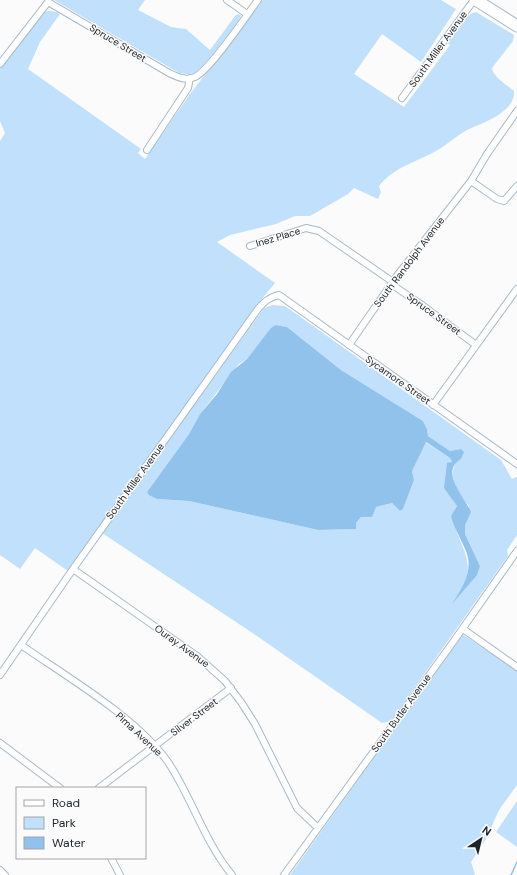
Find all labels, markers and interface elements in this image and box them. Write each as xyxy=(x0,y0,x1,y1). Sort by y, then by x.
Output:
street label: South Miller Avenue xyxy=(406,8,470,90)
street label: Spruce Street xyxy=(87,21,149,65)
street label: South Randolph Avenue xyxy=(371,214,447,310)
street label: Inez Place xyxy=(254,224,302,250)
street label: Spruce Street xyxy=(404,290,464,338)
street label: Sycamore Street xyxy=(363,353,433,407)
street label: South Miller Avenue xyxy=(103,440,167,522)
street label: Ouray Avenue xyxy=(152,622,212,670)
street label: South Butler Avenue xyxy=(368,671,434,755)
street label: Silver Street xyxy=(168,695,220,739)
street label: Pima Avenue xyxy=(113,709,165,759)
legend xyxy=(16,787,146,859)
text: Road xyxy=(52,795,80,811)
text: Park xyxy=(52,815,76,831)
north arrow xyxy=(461,819,501,859)
text: N xyxy=(479,823,494,839)
text: Water xyxy=(52,835,86,851)

